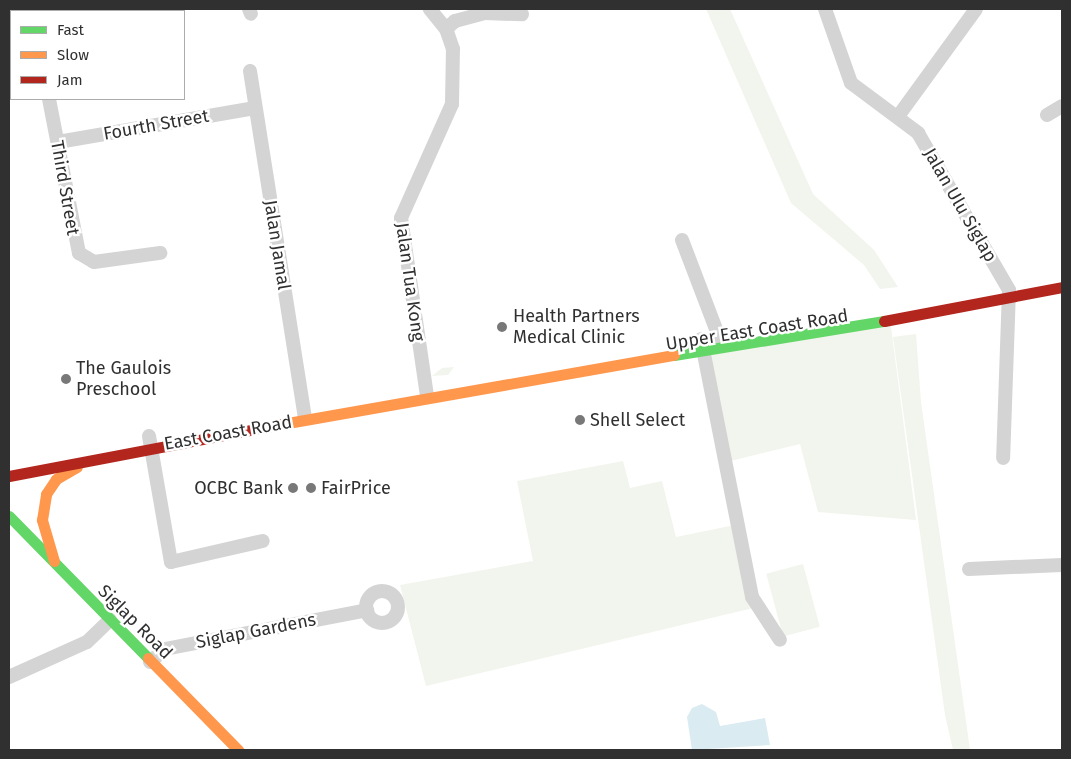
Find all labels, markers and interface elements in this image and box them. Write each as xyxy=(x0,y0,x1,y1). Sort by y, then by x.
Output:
legend xyxy=(10,10,185,100)
text: Fast xyxy=(57,21,84,39)
text: Slow xyxy=(57,46,89,64)
text: Jam xyxy=(57,71,83,89)
street label: Fourth Street xyxy=(102,105,210,145)
street label: Third Street xyxy=(46,139,84,237)
street label: Jalan Ulu Siglap xyxy=(919,144,1001,266)
street label: Jalan Jamal xyxy=(259,198,295,292)
street label: Jalan Tua Kong xyxy=(391,221,429,343)
street label: Upper East Coast Road xyxy=(664,305,850,355)
place label: Health Partners Medical Clinic xyxy=(513,306,640,348)
marker: Health Partners Medical Clinic xyxy=(495,320,509,334)
place label: The Gaulois Preschool xyxy=(76,358,171,400)
marker: The Gaulois Preschool xyxy=(60,373,72,385)
place label: Shell Select xyxy=(590,409,685,431)
street label: East Coast Road xyxy=(162,411,294,455)
marker: Shell Select xyxy=(574,414,586,426)
place label: OCBC Bank xyxy=(194,477,283,499)
place label: FairPrice xyxy=(321,477,391,499)
marker: OCBC Bank xyxy=(287,482,299,494)
marker: FairPrice xyxy=(305,482,317,494)
street label: Siglap Road xyxy=(93,580,177,664)
street label: Siglap Gardens xyxy=(194,609,318,653)

